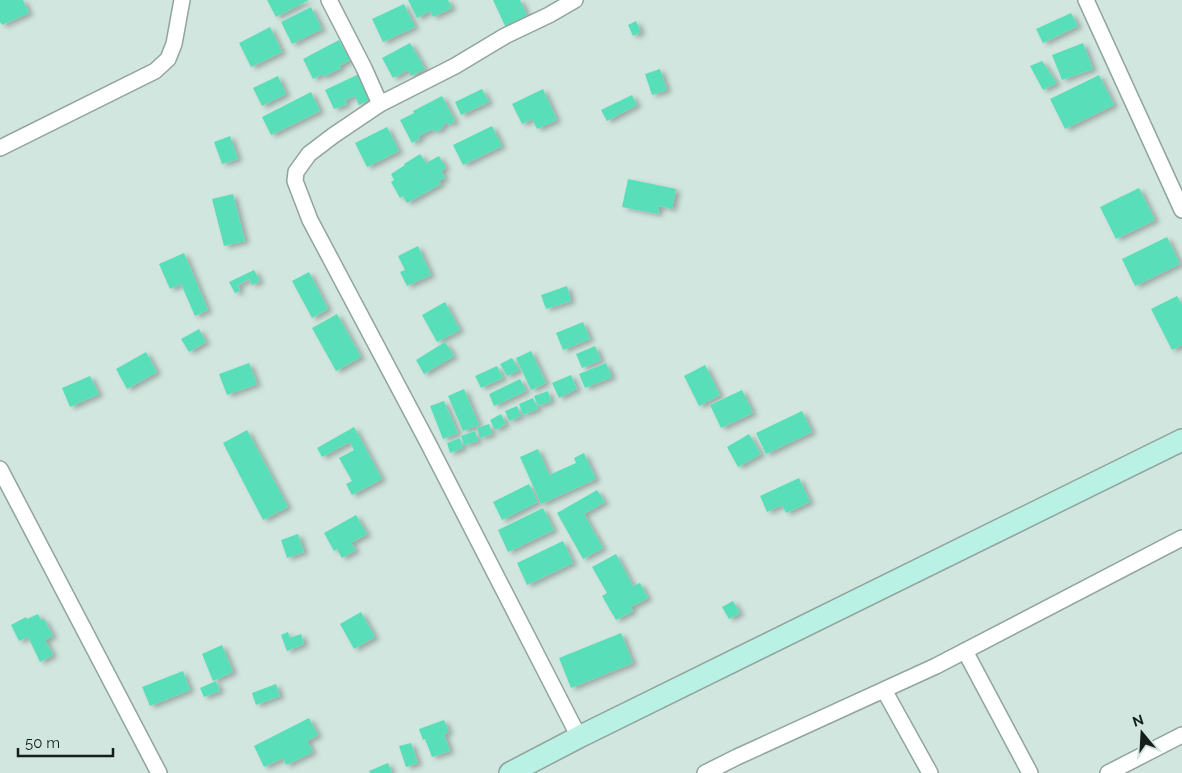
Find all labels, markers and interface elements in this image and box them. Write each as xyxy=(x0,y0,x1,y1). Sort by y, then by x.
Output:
north arrow xyxy=(1117,708,1167,758)
text: N xyxy=(1130,711,1146,730)
scale bar xyxy=(18,726,112,758)
text: 50 m xyxy=(25,734,60,752)

